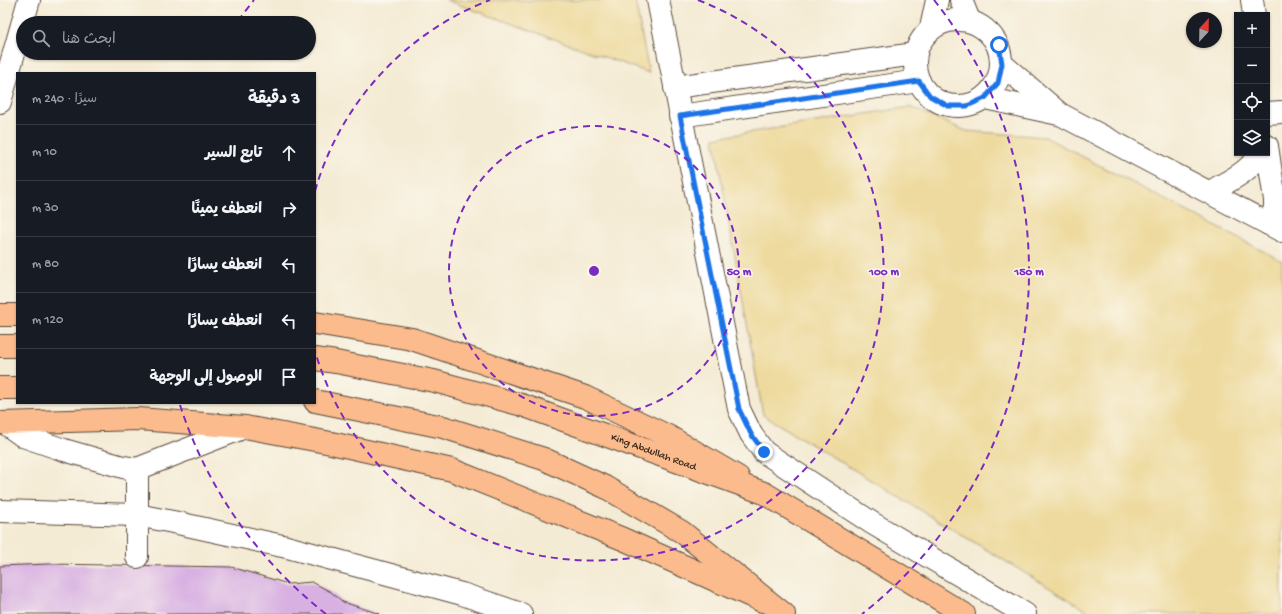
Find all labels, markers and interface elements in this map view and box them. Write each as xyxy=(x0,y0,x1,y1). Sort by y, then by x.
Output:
north arrow xyxy=(1186,12,1222,48)
map controls xyxy=(1234,12,1270,156)
button: + xyxy=(1234,12,1270,48)
search box xyxy=(16,16,316,60)
icon: search xyxy=(30,27,52,49)
text: ابحث هنا xyxy=(62,31,116,49)
route start xyxy=(990,36,1008,54)
button: − xyxy=(1234,48,1270,84)
button: locate xyxy=(1234,84,1270,120)
text: 3 دقيقة xyxy=(248,90,300,110)
text: سيرًا · 240 m xyxy=(32,92,97,107)
button: layers xyxy=(1234,120,1270,156)
icon: ahead xyxy=(278,142,300,164)
text: 10 m xyxy=(32,145,57,160)
text: تابع السير xyxy=(205,145,262,163)
icon: right xyxy=(278,198,300,220)
text: 30 m xyxy=(32,201,58,216)
text: انعطف يمينًا xyxy=(191,201,262,219)
icon: left xyxy=(278,254,300,276)
text: 80 m xyxy=(32,257,59,272)
text: انعطف يسارًا xyxy=(188,257,262,275)
centre of rings xyxy=(587,264,601,278)
text: 50 m xyxy=(727,266,752,280)
text: 100 m xyxy=(868,266,899,280)
text: 150 m xyxy=(1013,266,1044,280)
icon: left xyxy=(278,310,300,332)
text: 120 m xyxy=(32,313,63,328)
text: انعطف يسارًا xyxy=(188,313,262,331)
icon: arrive xyxy=(278,366,300,388)
text: الوصول إلى الوجهة xyxy=(149,369,262,387)
street label: King Abdullah Road xyxy=(609,432,699,474)
route end xyxy=(755,443,773,461)

